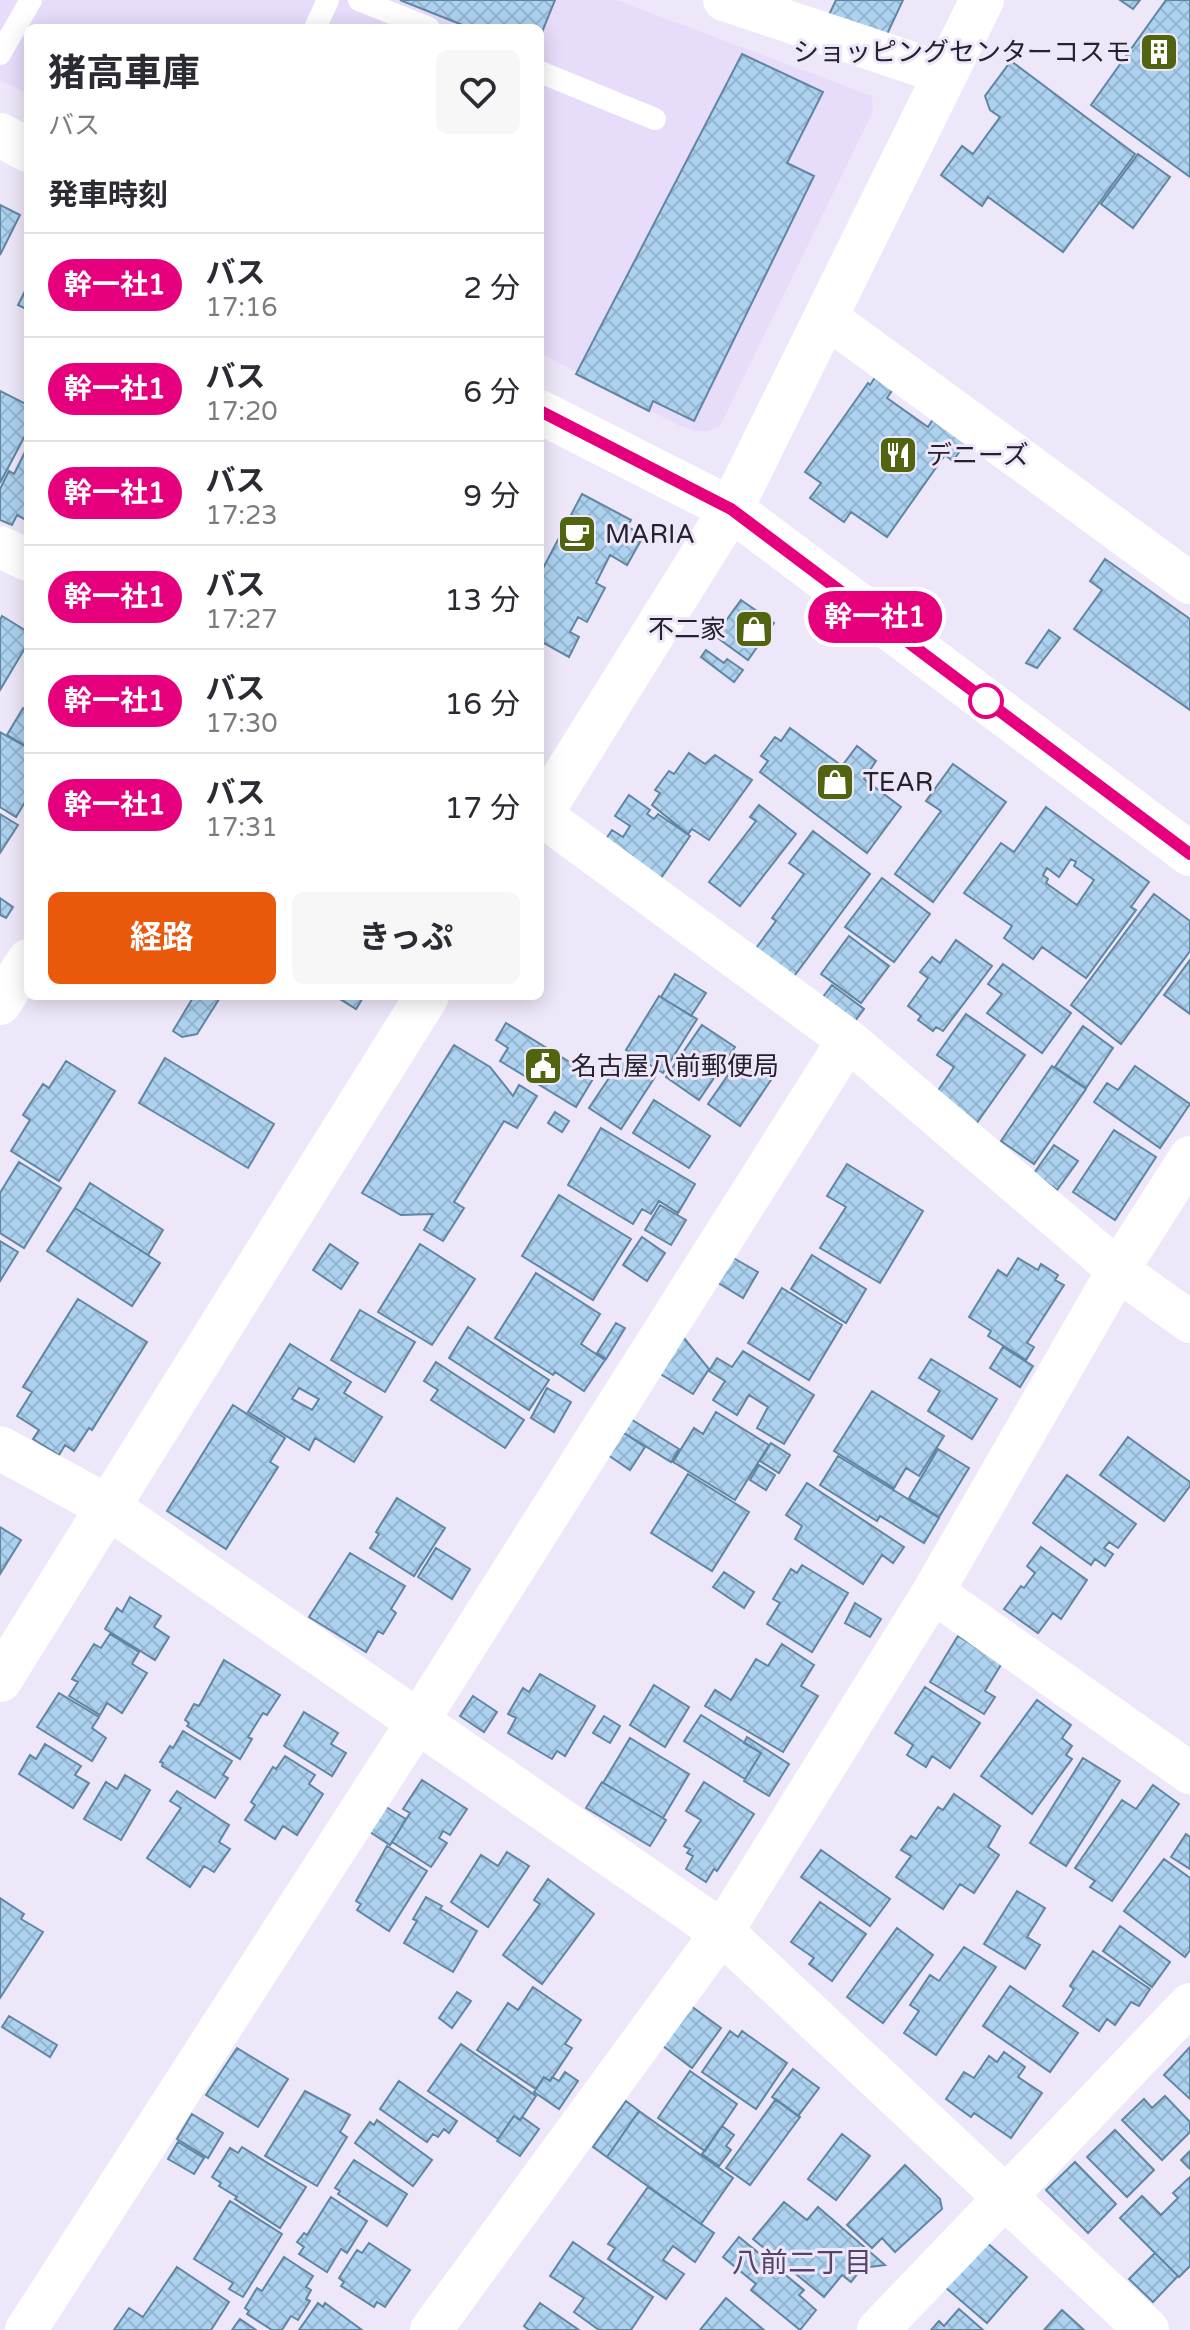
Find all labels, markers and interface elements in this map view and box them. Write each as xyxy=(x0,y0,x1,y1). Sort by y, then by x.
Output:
building icon: ショッピングセンターコスモ xyxy=(1138,31,1180,73)
place label: ショッピングセンターコスモ xyxy=(793,37,1131,68)
button: heart xyxy=(436,50,520,134)
text: 猪高車庫 xyxy=(48,51,200,97)
text: バス xyxy=(48,110,100,141)
text: 発車時刻 xyxy=(48,177,168,214)
text: バス xyxy=(206,255,266,292)
text: 幹一社1 xyxy=(64,268,166,302)
text: 2 分 xyxy=(463,270,520,307)
text: 17:16 xyxy=(206,292,278,323)
text: バス xyxy=(206,359,266,396)
text: 幹一社1 xyxy=(64,372,166,406)
text: 6 分 xyxy=(463,374,520,411)
text: 17:20 xyxy=(206,396,278,427)
restaurant icon: デニーズ xyxy=(877,434,919,476)
place label: デニーズ xyxy=(926,440,1029,471)
text: バス xyxy=(206,463,266,500)
text: 幹一社1 xyxy=(64,476,166,510)
text: 9 分 xyxy=(463,478,520,515)
text: 17:23 xyxy=(206,500,278,531)
cafe icon: MARIA xyxy=(556,513,598,555)
place label: MARIA xyxy=(605,519,695,550)
text: バス xyxy=(206,567,266,604)
text: 幹一社1 xyxy=(64,580,166,614)
text: 13 分 xyxy=(445,582,520,619)
line badge: 幹一社1 xyxy=(819,591,931,643)
text: 幹一社1 xyxy=(824,600,926,634)
text: 17:27 xyxy=(206,604,278,635)
shop icon: 不二家 xyxy=(733,608,775,650)
place label: 不二家 xyxy=(648,614,726,645)
text: バス xyxy=(206,671,266,708)
text: 幹一社1 xyxy=(64,684,166,718)
unlabelled marker xyxy=(969,684,1003,718)
text: 16 分 xyxy=(445,686,520,723)
text: 17:30 xyxy=(206,708,278,739)
shop icon: TEAR xyxy=(814,761,856,803)
place label: TEAR xyxy=(863,767,933,798)
text: バス xyxy=(206,775,266,812)
text: 幹一社1 xyxy=(64,788,166,822)
text: 17 分 xyxy=(445,790,520,827)
text: 17:31 xyxy=(206,812,278,843)
button: 経路 xyxy=(48,892,276,984)
button: きっぷ xyxy=(292,892,520,984)
public building icon: 名古屋八前郵便局 xyxy=(522,1045,564,1087)
place label: 名古屋八前郵便局 xyxy=(571,1051,779,1082)
district label: 八前二丁目 xyxy=(732,2246,872,2280)

